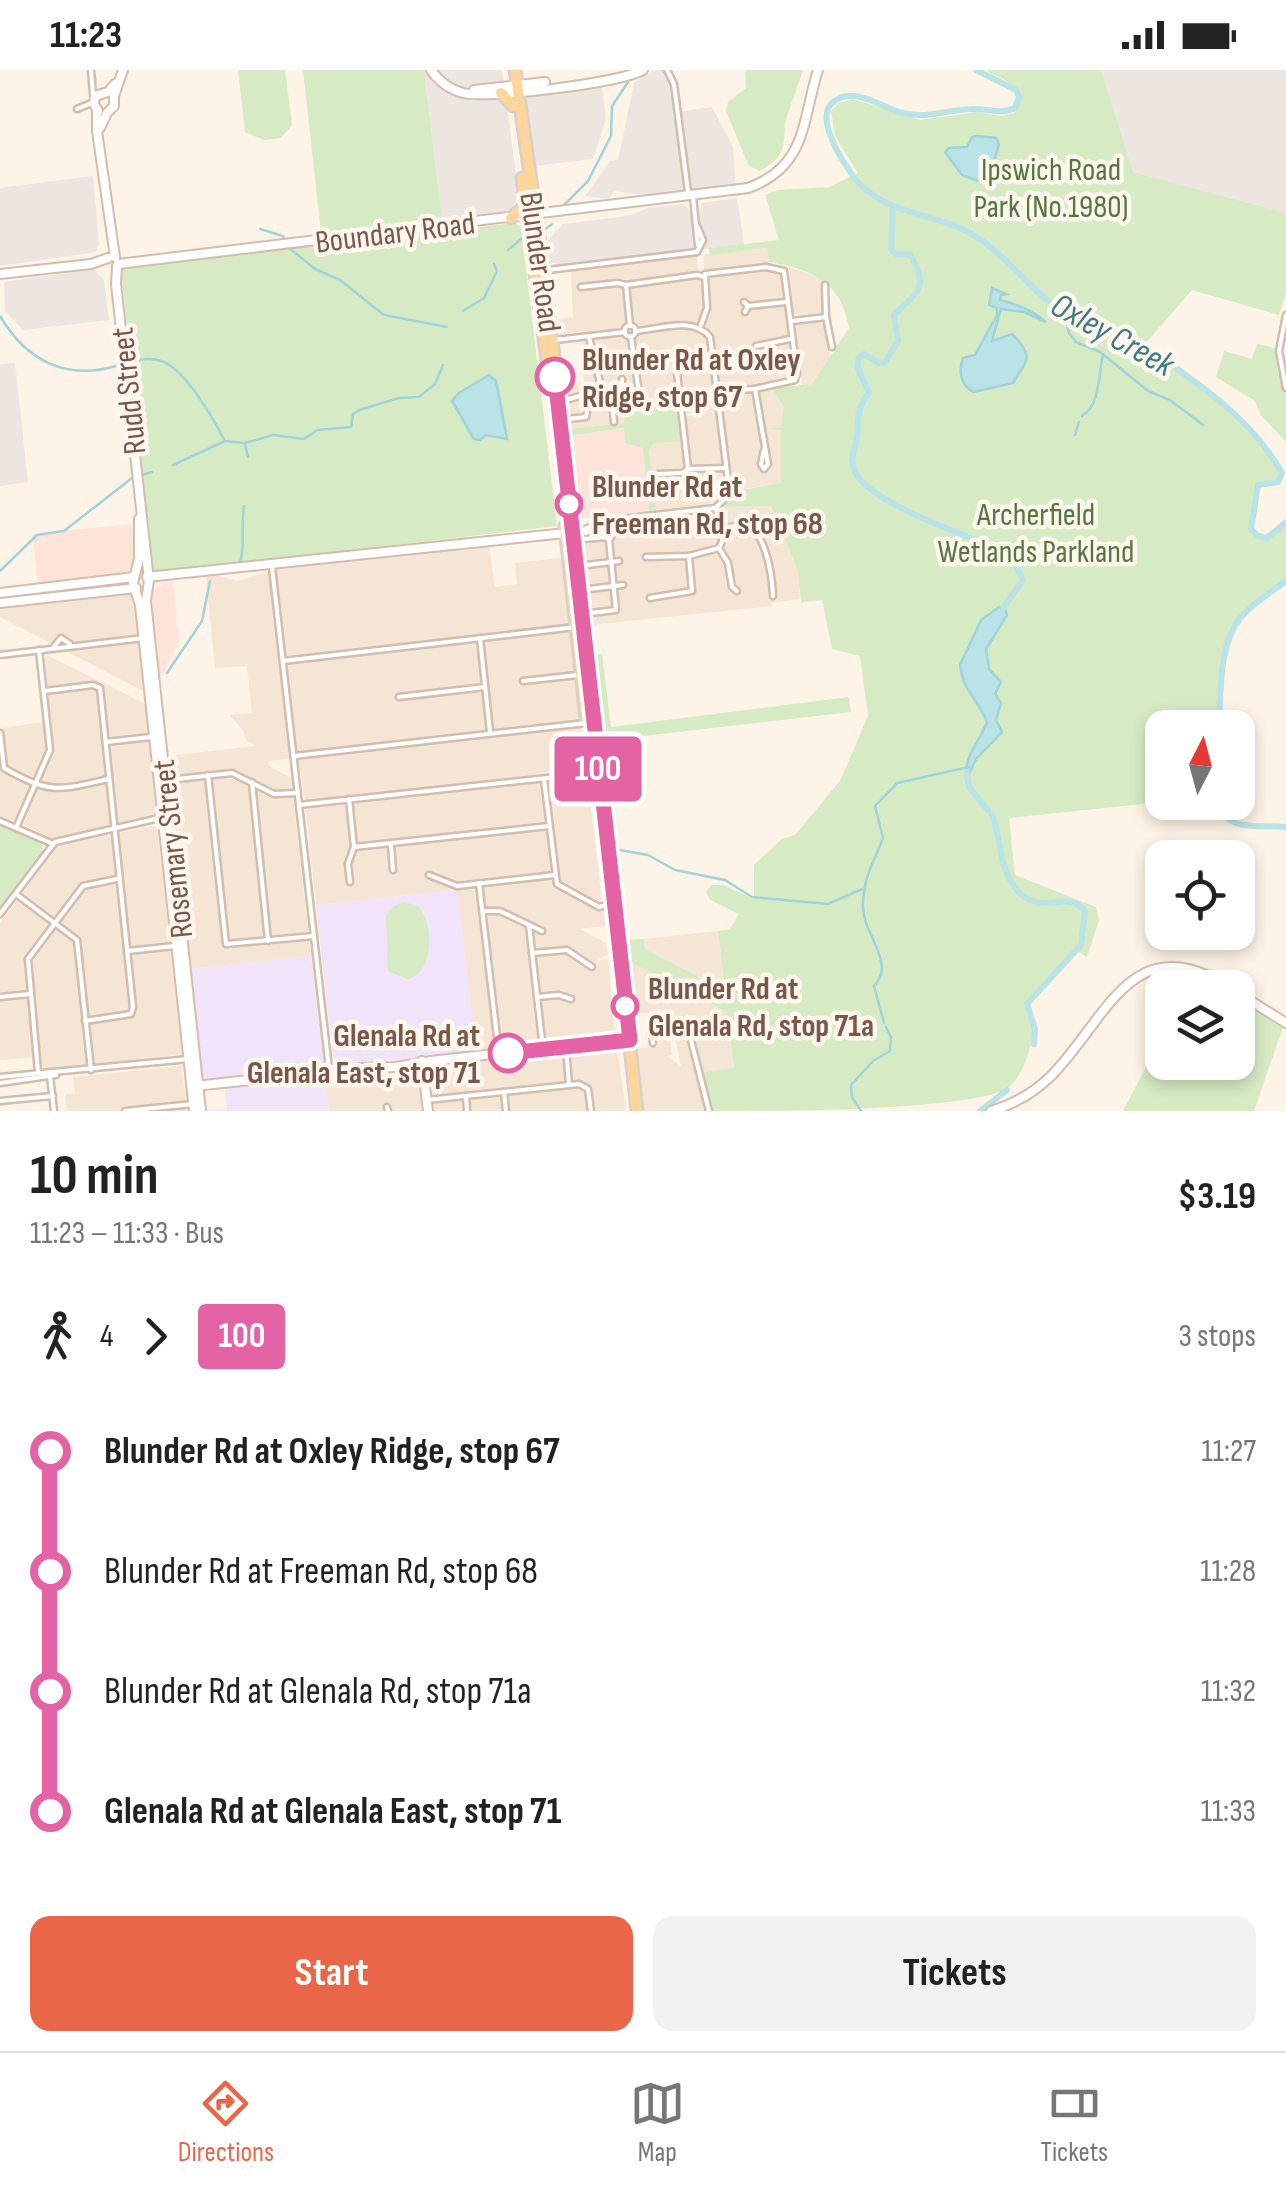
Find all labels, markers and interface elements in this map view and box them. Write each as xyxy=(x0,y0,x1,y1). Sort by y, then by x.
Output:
text: 11:23 xyxy=(50,13,122,58)
park label: Ipswich Road Park (No.1980) xyxy=(973,151,1129,227)
street label: Blunder Road xyxy=(510,190,569,335)
street label: Boundary Road xyxy=(313,204,477,263)
water label: Oxley Creek xyxy=(1043,284,1182,387)
street label: Rudd Street xyxy=(103,325,156,456)
place label: Blunder Rd at Oxley Ridge, stop 67 xyxy=(582,341,801,417)
marker: Blunder Rd at Oxley Ridge, stop 67 xyxy=(536,358,574,396)
place label: Blunder Rd at Freeman Rd, stop 68 xyxy=(592,468,823,544)
marker: Blunder Rd at Freeman Rd, stop 68 xyxy=(556,491,582,517)
park label: Archerfield Wetlands Parkland xyxy=(938,496,1134,572)
north arrow xyxy=(1145,710,1255,820)
map controls xyxy=(1145,710,1255,1080)
line badge: 100 xyxy=(540,736,656,802)
text: 100 xyxy=(574,748,622,791)
street label: Rosemary Street xyxy=(145,758,202,940)
button: locate xyxy=(1145,840,1255,950)
place label: Blunder Rd at Glenala Rd, stop 71a xyxy=(648,970,874,1046)
button: layers xyxy=(1145,970,1255,1080)
marker: Blunder Rd at Glenala Rd, stop 71a xyxy=(612,993,638,1019)
place label: Glenala Rd at Glenala East, stop 71 xyxy=(247,1017,480,1093)
marker: Glenala Rd at Glenala East, stop 71 xyxy=(489,1034,527,1072)
text: 10 min xyxy=(30,1143,158,1210)
text: $3.19 xyxy=(1178,1174,1256,1219)
text: 11:23 – 11:33 · Bus xyxy=(30,1214,224,1253)
icon: walk xyxy=(30,1309,85,1364)
icon: forward xyxy=(128,1309,183,1364)
text: 100 xyxy=(218,1315,265,1358)
text: 4 xyxy=(100,1317,113,1356)
text: 3 stops xyxy=(1178,1317,1256,1356)
text: Blunder Rd at Oxley Ridge, stop 67 xyxy=(104,1429,560,1474)
text: 11:27 xyxy=(1202,1432,1256,1471)
text: Blunder Rd at Freeman Rd, stop 68 xyxy=(104,1549,538,1594)
text: 11:28 xyxy=(1200,1552,1256,1591)
text: Blunder Rd at Glenala Rd, stop 71a xyxy=(104,1669,532,1714)
text: 11:32 xyxy=(1201,1672,1256,1711)
text: Glenala Rd at Glenala East, stop 71 xyxy=(104,1789,561,1834)
text: 11:33 xyxy=(1201,1792,1256,1831)
button: Start xyxy=(30,1916,633,2031)
button: Tickets xyxy=(653,1916,1256,2031)
tab: Directions xyxy=(178,2076,274,2169)
tab: Map xyxy=(630,2076,685,2169)
tab: Tickets xyxy=(1041,2076,1108,2169)

